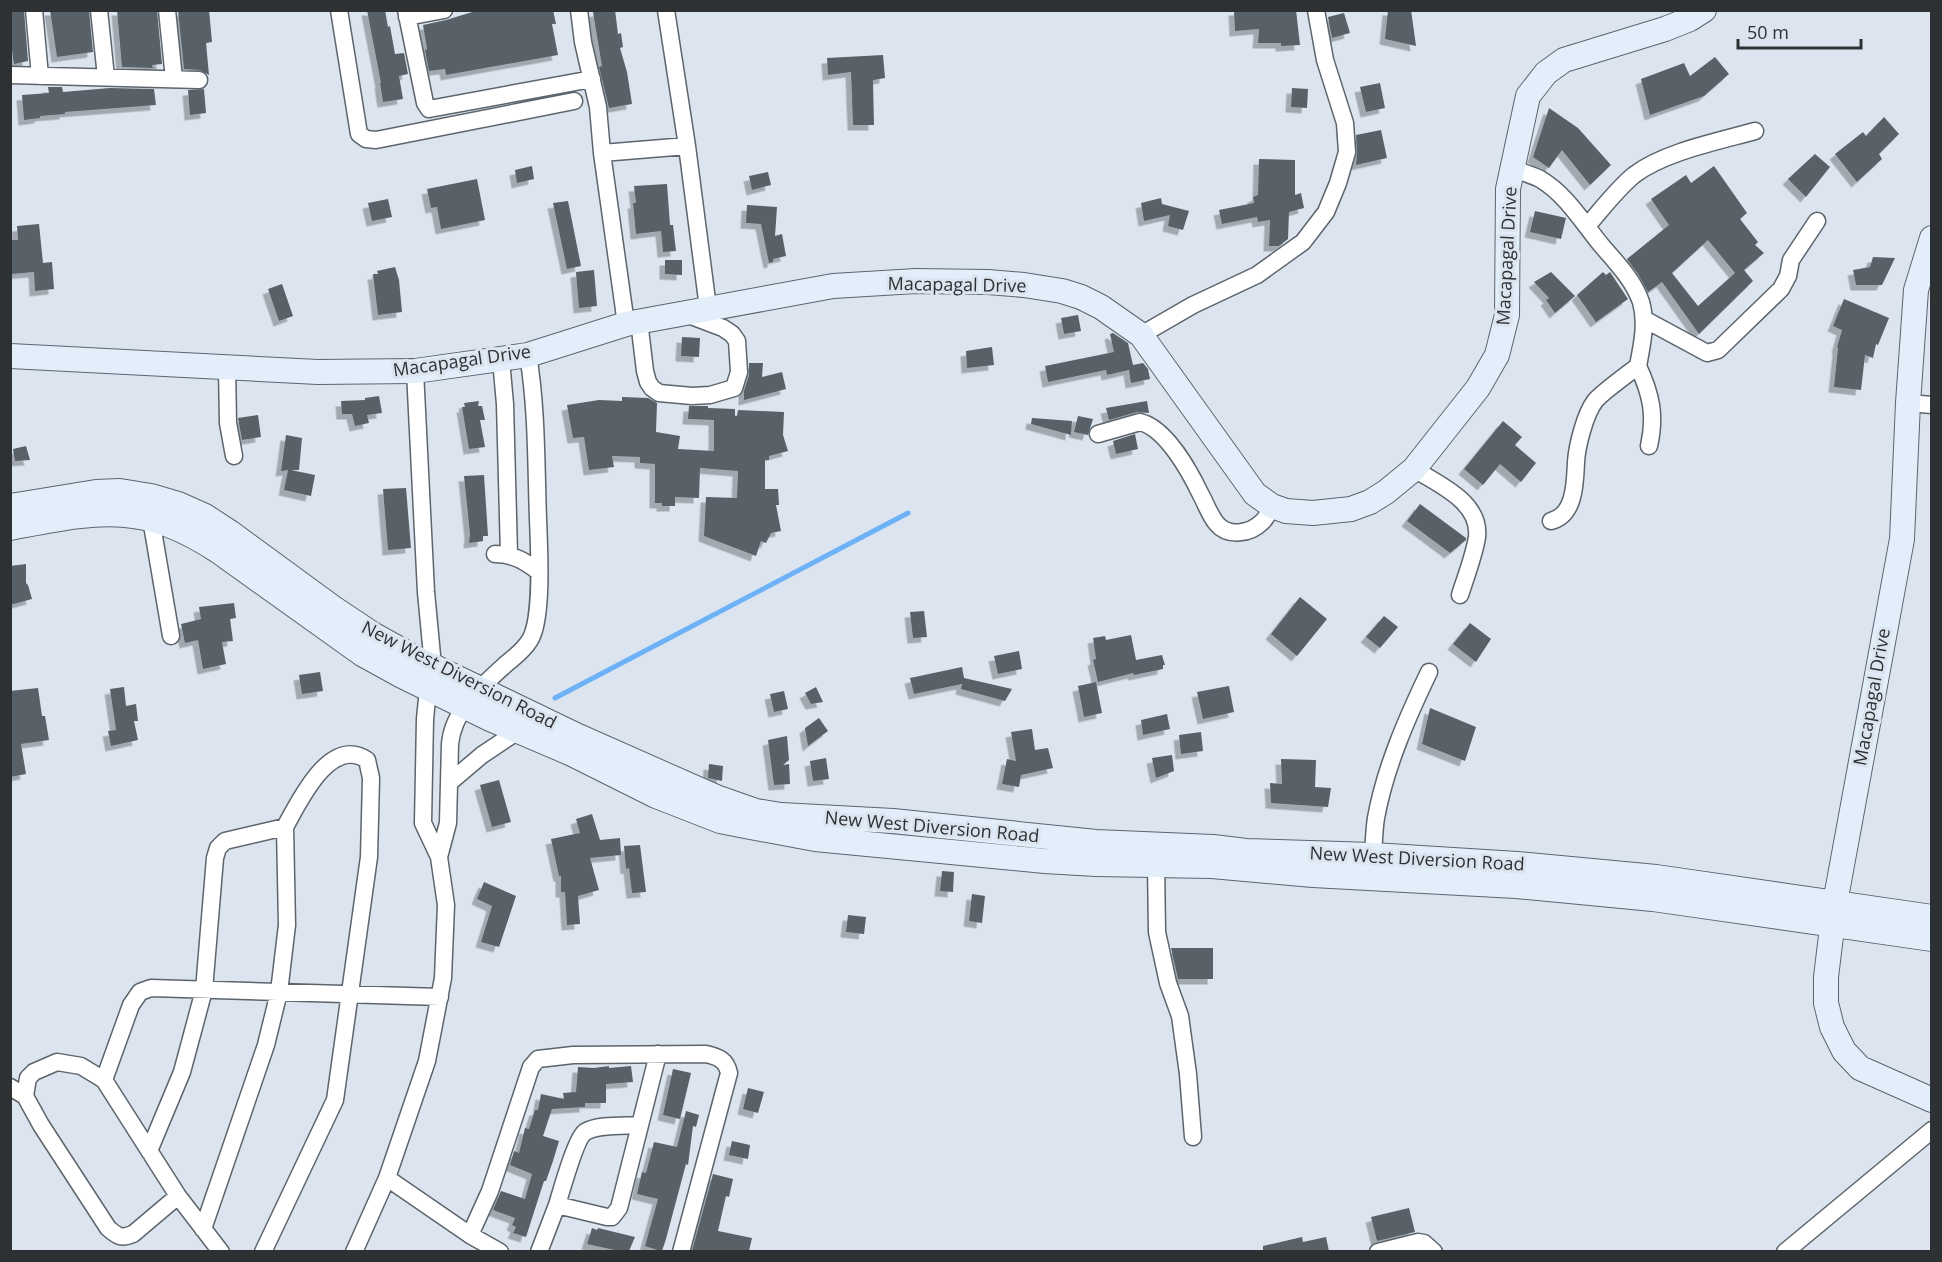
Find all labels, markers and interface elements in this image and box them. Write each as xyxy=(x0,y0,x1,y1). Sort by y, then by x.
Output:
scale bar xyxy=(1738,12,1861,50)
text: 50 m xyxy=(1747,20,1789,44)
street label: Macapagal Drive xyxy=(1490,186,1522,326)
street label: Macapagal Drive xyxy=(887,271,1027,297)
street label: Macapagal Drive xyxy=(391,338,532,382)
street label: New West Diversion Road xyxy=(358,615,561,734)
street label: Macapagal Drive xyxy=(1847,626,1895,767)
street label: New West Diversion Road xyxy=(824,805,1040,847)
street label: New West Diversion Road xyxy=(1309,840,1525,876)

